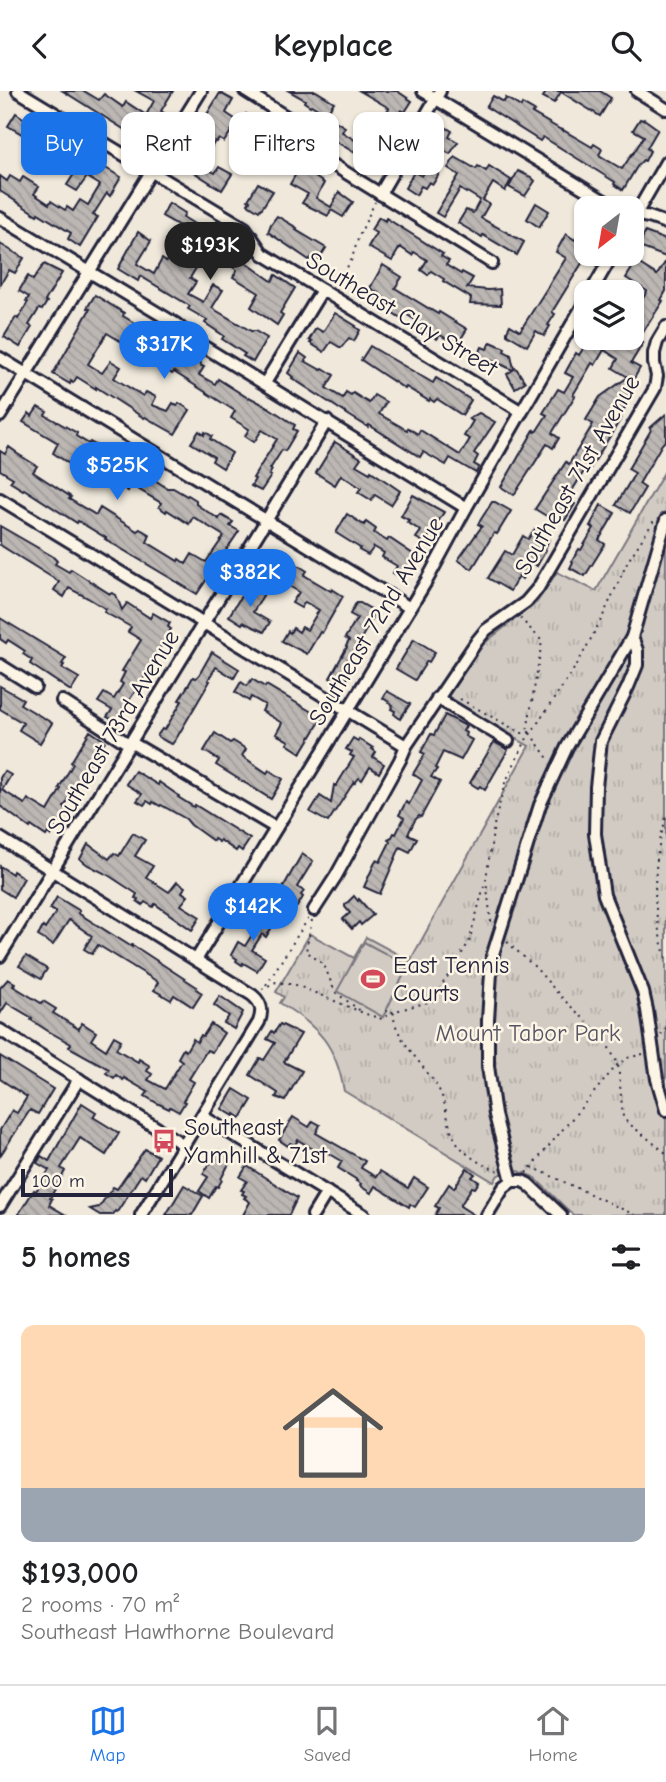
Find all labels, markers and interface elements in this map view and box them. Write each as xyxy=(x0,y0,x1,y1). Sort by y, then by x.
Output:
icon: back xyxy=(21,27,59,65)
text: Keyplace xyxy=(273,27,393,64)
icon: search xyxy=(607,27,645,65)
chip: Buy xyxy=(21,112,107,175)
chip: Rent xyxy=(121,112,215,175)
chip: Filters xyxy=(229,112,339,175)
chip: New xyxy=(353,112,444,175)
north arrow xyxy=(574,196,644,266)
map controls xyxy=(574,196,644,350)
pin: $193K xyxy=(161,223,259,282)
text: $193K xyxy=(180,231,240,258)
street label: Southeast Clay Street xyxy=(301,246,504,383)
button: layers xyxy=(574,280,644,350)
pin: $317K xyxy=(115,321,213,381)
text: $317K xyxy=(135,330,193,357)
street label: Southeast 71st Avenue xyxy=(508,370,646,580)
pin: $525K xyxy=(68,443,166,502)
text: $525K xyxy=(86,451,148,478)
street label: Southeast 72nd Avenue xyxy=(303,512,449,730)
pin: $382K xyxy=(201,549,299,609)
text: $382K xyxy=(219,558,281,585)
street label: Southeast 73rd Avenue xyxy=(41,625,185,839)
pin: $142K xyxy=(204,883,302,943)
text: $142K xyxy=(224,892,282,919)
place label: East Tennis Courts xyxy=(393,951,509,1007)
sports icon: East Tennis Courts xyxy=(359,965,387,993)
park label: Mount Tabor Park xyxy=(436,1019,621,1047)
place label: Southeast Yamhill & 71st xyxy=(184,1113,328,1169)
bus stop icon: Southeast Yamhill & 71st xyxy=(150,1127,178,1155)
scale bar xyxy=(21,1166,173,1198)
text: 100 m xyxy=(32,1170,85,1192)
icon: filters xyxy=(607,1238,645,1276)
text: 5 homes xyxy=(21,1240,130,1275)
icon: home xyxy=(270,1370,396,1496)
text: $193,000 xyxy=(21,1556,139,1591)
text: 2 rooms · 70 m² xyxy=(21,1591,179,1618)
text: Southeast Hawthorne Boulevard xyxy=(21,1618,335,1645)
tab: Map xyxy=(89,1702,127,1766)
tab: Saved xyxy=(304,1702,351,1766)
tab: Home xyxy=(528,1702,577,1766)

